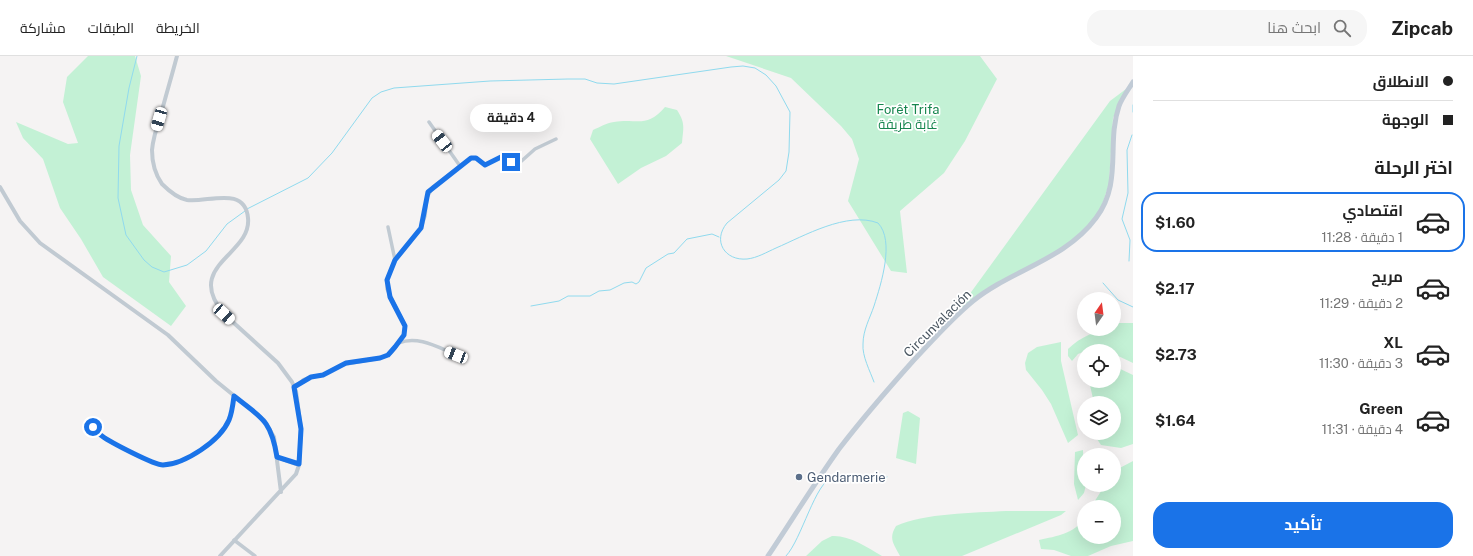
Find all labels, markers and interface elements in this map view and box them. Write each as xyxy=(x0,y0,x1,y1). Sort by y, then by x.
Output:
search box xyxy=(1087,10,1367,46)
icon: search xyxy=(1331,17,1353,39)
text: Zipcab xyxy=(1391,17,1453,39)
text: ابحث هنا xyxy=(1267,19,1321,36)
text: مشاركة xyxy=(20,20,66,36)
text: الطبقات xyxy=(88,20,134,36)
text: الخريطة xyxy=(156,20,200,36)
text: الانطلاق xyxy=(1373,73,1429,90)
park label: Forêt Trifa غابة طريفة xyxy=(876,102,940,132)
callout: 4 دقيقة xyxy=(470,104,552,132)
car xyxy=(150,106,168,132)
text: 4 دقيقة xyxy=(487,110,535,125)
text: الوجهة xyxy=(1382,111,1429,128)
car xyxy=(430,128,454,154)
route end xyxy=(502,153,520,171)
text: اختر الرحلة xyxy=(1374,157,1453,178)
text: اقتصادي xyxy=(1343,202,1403,219)
icon: car xyxy=(1415,204,1451,240)
text: $1.60 xyxy=(1155,214,1195,231)
text: 1 دقيقة · 11:28 xyxy=(1322,230,1403,245)
text: مريح xyxy=(1371,268,1403,285)
icon: car xyxy=(1415,270,1451,306)
text: $2.17 xyxy=(1155,280,1195,297)
street label: Circunvalación xyxy=(901,287,974,360)
north arrow xyxy=(1077,292,1121,336)
map controls xyxy=(1077,292,1121,544)
text: 2 دقيقة · 11:29 xyxy=(1319,296,1403,311)
car xyxy=(211,302,237,326)
text: XL xyxy=(1384,334,1403,351)
icon: car xyxy=(1415,336,1451,372)
button: locate xyxy=(1077,344,1121,388)
car xyxy=(443,345,469,365)
text: $2.73 xyxy=(1155,346,1197,363)
text: 3 دقيقة · 11:30 xyxy=(1319,356,1403,371)
button: layers xyxy=(1077,396,1121,440)
text: Green xyxy=(1359,400,1403,417)
icon: car xyxy=(1415,402,1451,438)
text: $1.64 xyxy=(1155,412,1195,429)
route start xyxy=(84,418,102,436)
text: 4 دقيقة · 11:31 xyxy=(1322,422,1403,437)
button: + xyxy=(1077,448,1121,492)
place label: Gendarmerie xyxy=(807,470,886,485)
marker: Gendarmerie xyxy=(794,472,804,482)
button: − xyxy=(1077,500,1121,544)
button: تأكيد xyxy=(1153,502,1453,548)

